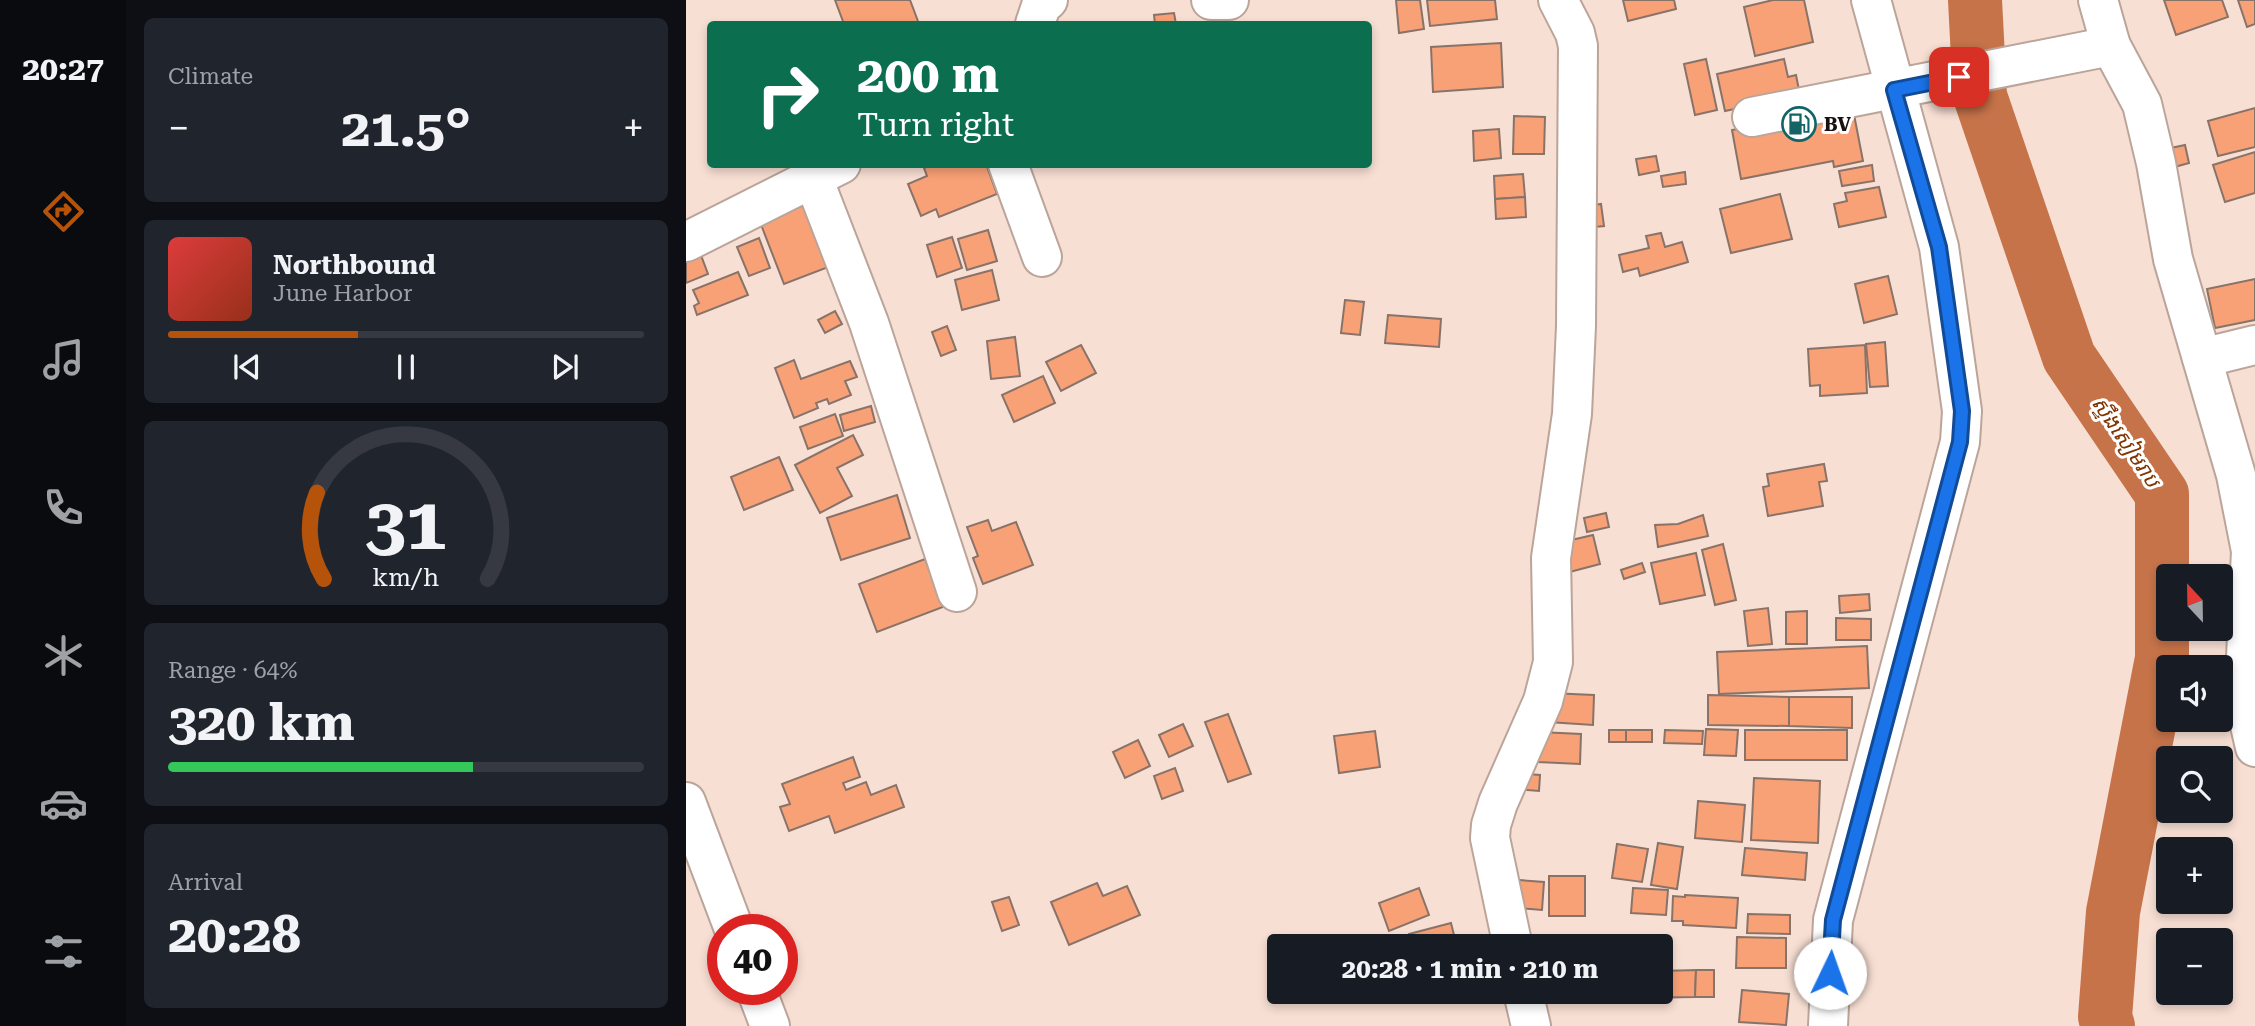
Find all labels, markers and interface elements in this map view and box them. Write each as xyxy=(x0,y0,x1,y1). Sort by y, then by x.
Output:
text: 200 m xyxy=(857,47,999,104)
pin xyxy=(1929,47,1989,107)
icon: right xyxy=(742,49,833,140)
text: 20:27 xyxy=(22,50,104,88)
icon: arrive xyxy=(1940,58,1978,96)
text: Climate xyxy=(168,63,253,90)
text: 21.5° xyxy=(341,98,471,159)
fuel station icon: BV xyxy=(1780,105,1818,143)
text: − xyxy=(168,106,189,150)
text: + xyxy=(623,106,644,150)
text: Turn right xyxy=(857,106,1014,144)
place label: BV xyxy=(1824,113,1851,136)
icon: directions xyxy=(39,187,88,236)
text: Northbound xyxy=(273,250,436,280)
text: June Harbor xyxy=(273,280,413,307)
icon: music xyxy=(39,335,88,384)
icon: previous xyxy=(228,348,266,386)
icon: pause xyxy=(387,348,425,386)
icon: next xyxy=(546,348,584,386)
water label: ស្ទឹងសៀមរាប xyxy=(2086,391,2168,494)
text: 31 xyxy=(365,482,447,567)
icon: phone xyxy=(39,483,88,532)
text: km/h xyxy=(373,563,439,592)
north arrow xyxy=(2156,564,2233,640)
map controls xyxy=(2156,564,2233,1005)
icon: climate xyxy=(39,631,88,680)
button: sound xyxy=(2156,655,2233,732)
text: Range · 64% xyxy=(168,657,297,684)
text: 320 km xyxy=(168,692,355,753)
button: search xyxy=(2156,746,2233,823)
icon: car xyxy=(39,779,88,828)
button: + xyxy=(2156,837,2233,914)
text: Arrival xyxy=(168,869,243,896)
text: 20:28 xyxy=(168,904,301,965)
speed limit sign: 40 xyxy=(707,914,798,1005)
icon: filters xyxy=(39,927,88,976)
button: − xyxy=(2156,928,2233,1005)
position arrow xyxy=(1793,936,1867,1010)
text: 20:28 · 1 min · 210 m xyxy=(1342,954,1598,984)

